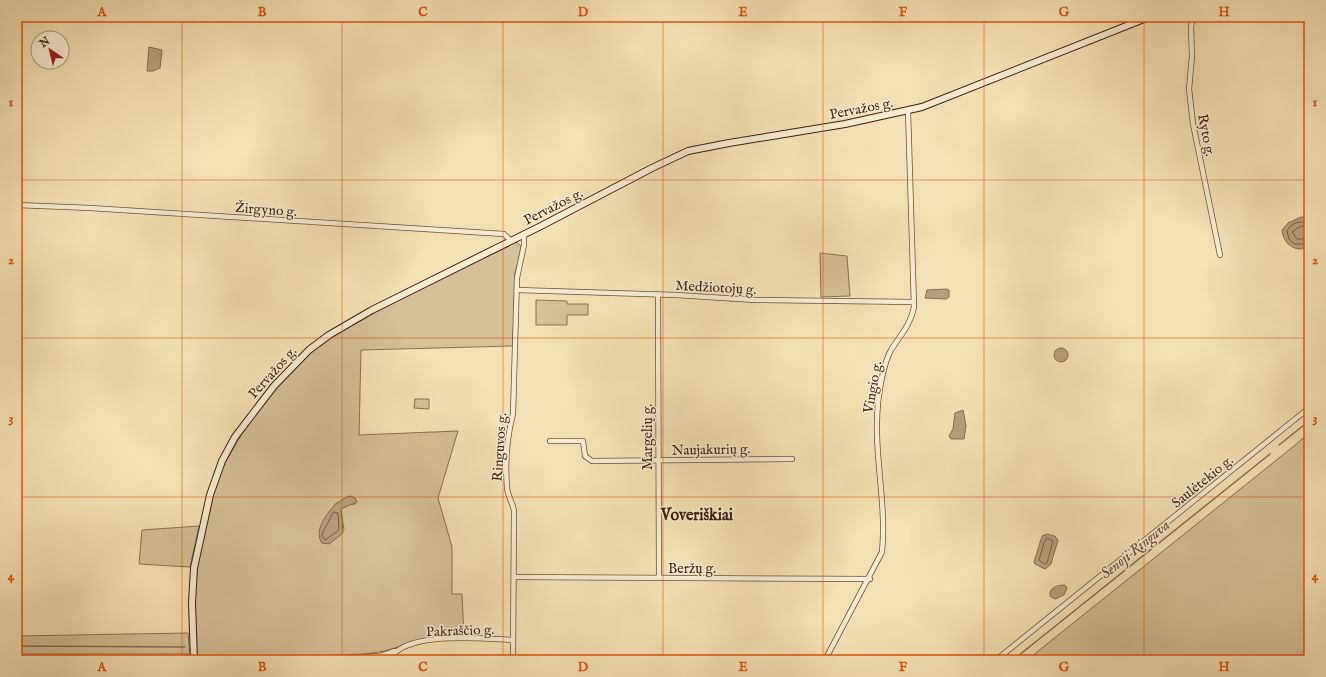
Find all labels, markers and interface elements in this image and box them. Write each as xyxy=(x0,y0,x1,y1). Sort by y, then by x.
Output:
text: A xyxy=(97,4,108,21)
text: B xyxy=(258,4,267,21)
text: C xyxy=(418,4,428,21)
text: D xyxy=(578,4,589,21)
text: E xyxy=(738,4,748,21)
text: F xyxy=(899,4,908,21)
text: G xyxy=(1059,4,1070,21)
text: H xyxy=(1218,4,1230,21)
north arrow xyxy=(30,30,70,70)
text: N xyxy=(36,34,53,52)
text: 1 xyxy=(9,94,14,111)
street label: Pervažos g. xyxy=(828,94,894,124)
text: 1 xyxy=(1313,94,1318,111)
street label: Ryto g. xyxy=(1193,112,1219,158)
street label: Pervažos g. xyxy=(521,184,586,229)
street label: Žirgyno g. xyxy=(234,199,298,221)
text: 2 xyxy=(8,252,14,269)
text: 2 xyxy=(1312,252,1318,269)
street label: Medžiotojų g. xyxy=(675,277,757,299)
street label: Pervažos g. xyxy=(245,343,301,403)
street label: Vingio g. xyxy=(859,360,886,416)
street label: Margelių g. xyxy=(639,404,657,470)
text: 3 xyxy=(9,410,14,427)
text: 3 xyxy=(1313,410,1318,427)
street label: Ringuvos g. xyxy=(489,412,511,482)
street label: Naujakurių g. xyxy=(671,440,751,460)
street label: Saulėtekio g. xyxy=(1168,451,1237,512)
district label: Voveriškiai xyxy=(660,506,734,526)
water label: Senoji Ringuva xyxy=(1097,515,1175,584)
street label: Beržų g. xyxy=(668,560,716,578)
text: 4 xyxy=(8,568,15,585)
text: 4 xyxy=(1312,568,1319,585)
street label: Pakraščio g. xyxy=(426,621,495,641)
text: A xyxy=(97,659,108,676)
text: B xyxy=(258,659,267,676)
text: C xyxy=(418,659,428,676)
text: D xyxy=(578,659,589,676)
text: E xyxy=(738,659,748,676)
text: F xyxy=(899,659,908,676)
text: G xyxy=(1059,659,1070,676)
text: H xyxy=(1218,659,1230,676)

